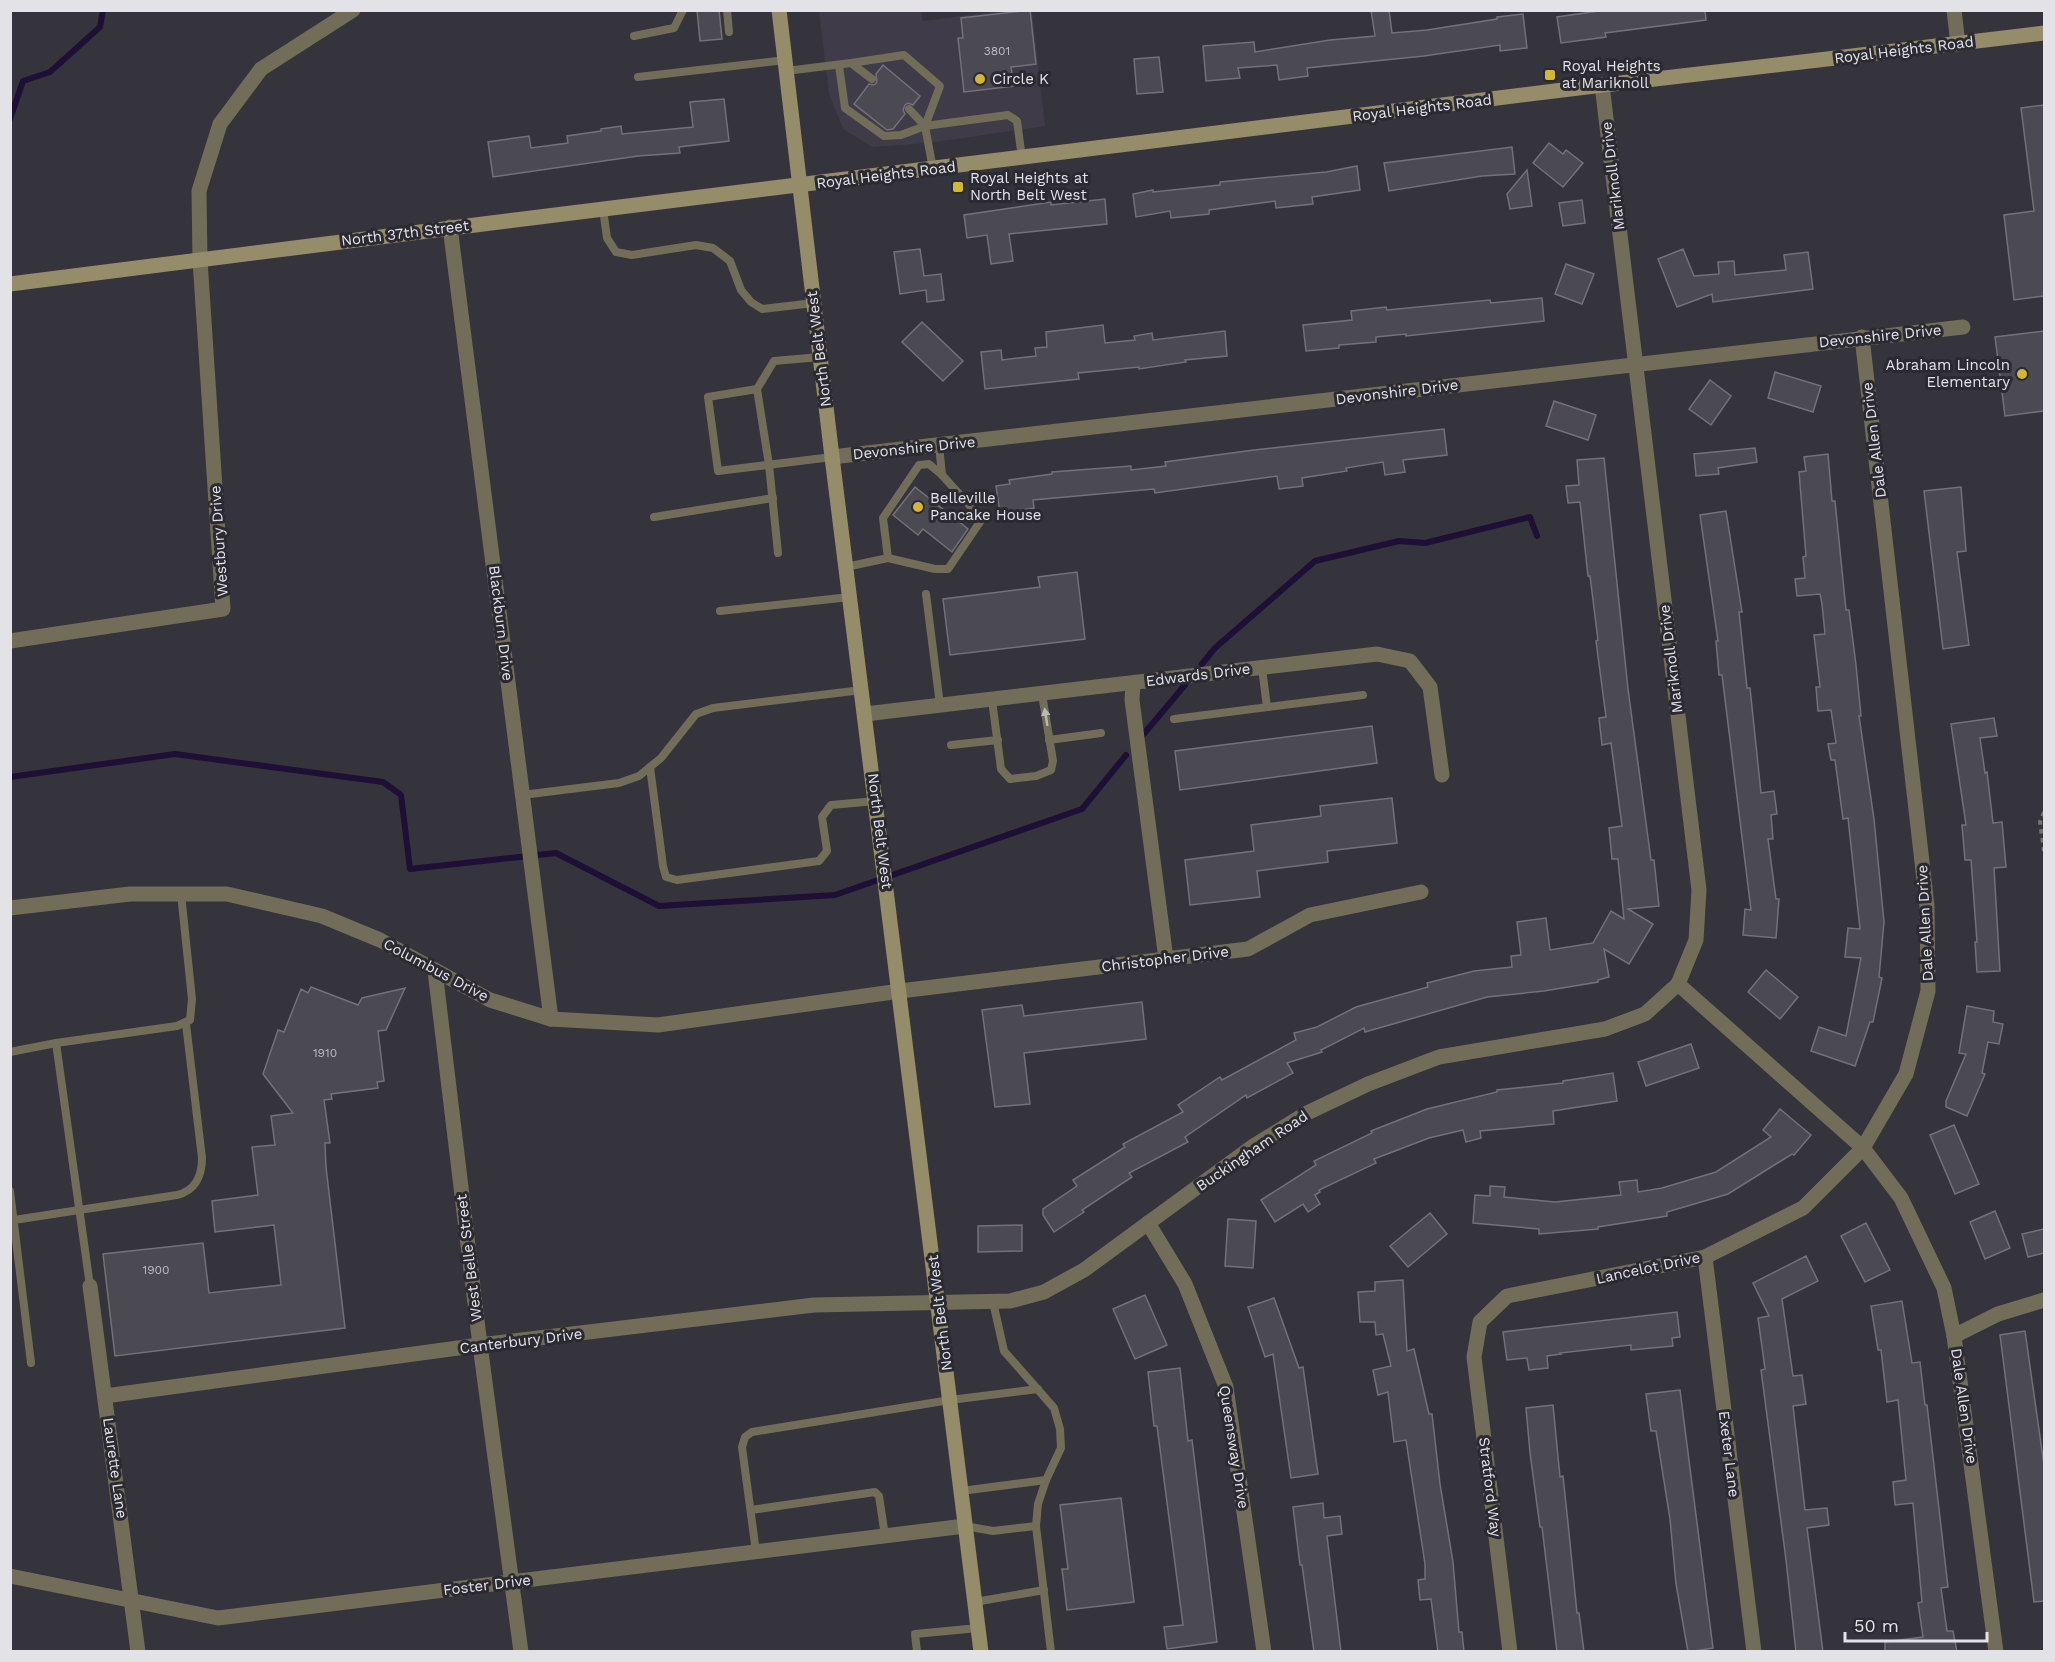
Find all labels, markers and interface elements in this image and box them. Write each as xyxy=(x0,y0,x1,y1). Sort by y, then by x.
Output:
street label: Royal Heights Road xyxy=(1833,33,1975,67)
house number: 3801 xyxy=(984,44,1010,58)
place label: Royal Heights at Mariknoll xyxy=(1562,57,1661,92)
marker: Royal Heights at Mariknoll xyxy=(1543,68,1557,82)
place label: Circle K xyxy=(992,70,1049,88)
marker: Circle K xyxy=(973,72,987,86)
street label: Royal Heights Road xyxy=(1351,91,1493,125)
street label: Mariknoll Drive xyxy=(1597,121,1629,231)
street label: Royal Heights Road xyxy=(815,158,957,192)
place label: Royal Heights at North Belt West xyxy=(970,169,1089,204)
marker: Royal Heights at North Belt West xyxy=(951,180,965,194)
street label: North 37th Street xyxy=(340,216,471,250)
street label: North Belt West xyxy=(803,289,835,408)
street label: Devonshire Drive xyxy=(1818,321,1942,351)
place label: Abraham Lincoln Elementary xyxy=(1886,356,2010,391)
marker: Abraham Lincoln Elementary xyxy=(2015,367,2029,381)
street label: Devonshire Drive xyxy=(1335,376,1459,408)
street label: Dale Allen Drive xyxy=(1858,381,1890,499)
street label: Devonshire Drive xyxy=(852,433,976,463)
street label: Westbury Drive xyxy=(206,485,232,597)
place label: Belleville Pancake House xyxy=(930,489,1042,524)
marker: Belleville Pancake House xyxy=(911,500,925,514)
street label: Blackburn Drive xyxy=(485,564,517,682)
street label: Mariknoll Drive xyxy=(1655,604,1687,714)
street label: Edwards Drive xyxy=(1145,660,1251,690)
one-way arrow xyxy=(1041,707,1050,726)
street label: North Belt West xyxy=(864,772,896,891)
street label: Dale Allen Drive xyxy=(1913,864,1937,982)
street label: Columbus Drive xyxy=(380,935,492,1005)
street label: Christopher Drive xyxy=(1100,942,1230,976)
house number: 1910 xyxy=(313,1046,337,1060)
street label: Buckingham Road xyxy=(1193,1107,1311,1195)
street label: West Belle Street xyxy=(452,1192,486,1323)
street label: Lancelot Drive xyxy=(1594,1248,1702,1288)
street label: North Belt West xyxy=(924,1253,956,1372)
house number: 1900 xyxy=(142,1263,170,1277)
street label: Canterbury Drive xyxy=(459,1325,583,1357)
street label: Dale Allen Drive xyxy=(1947,1347,1981,1465)
street label: Queensway Drive xyxy=(1215,1384,1253,1510)
street label: Exeter Lane xyxy=(1715,1410,1743,1498)
street label: Laurette Lane xyxy=(99,1416,131,1520)
street label: Stratford Way xyxy=(1475,1436,1505,1538)
street label: Foster Drive xyxy=(442,1571,532,1599)
scale bar xyxy=(1845,1605,1988,1643)
text: 50 m xyxy=(1854,1615,1899,1636)

